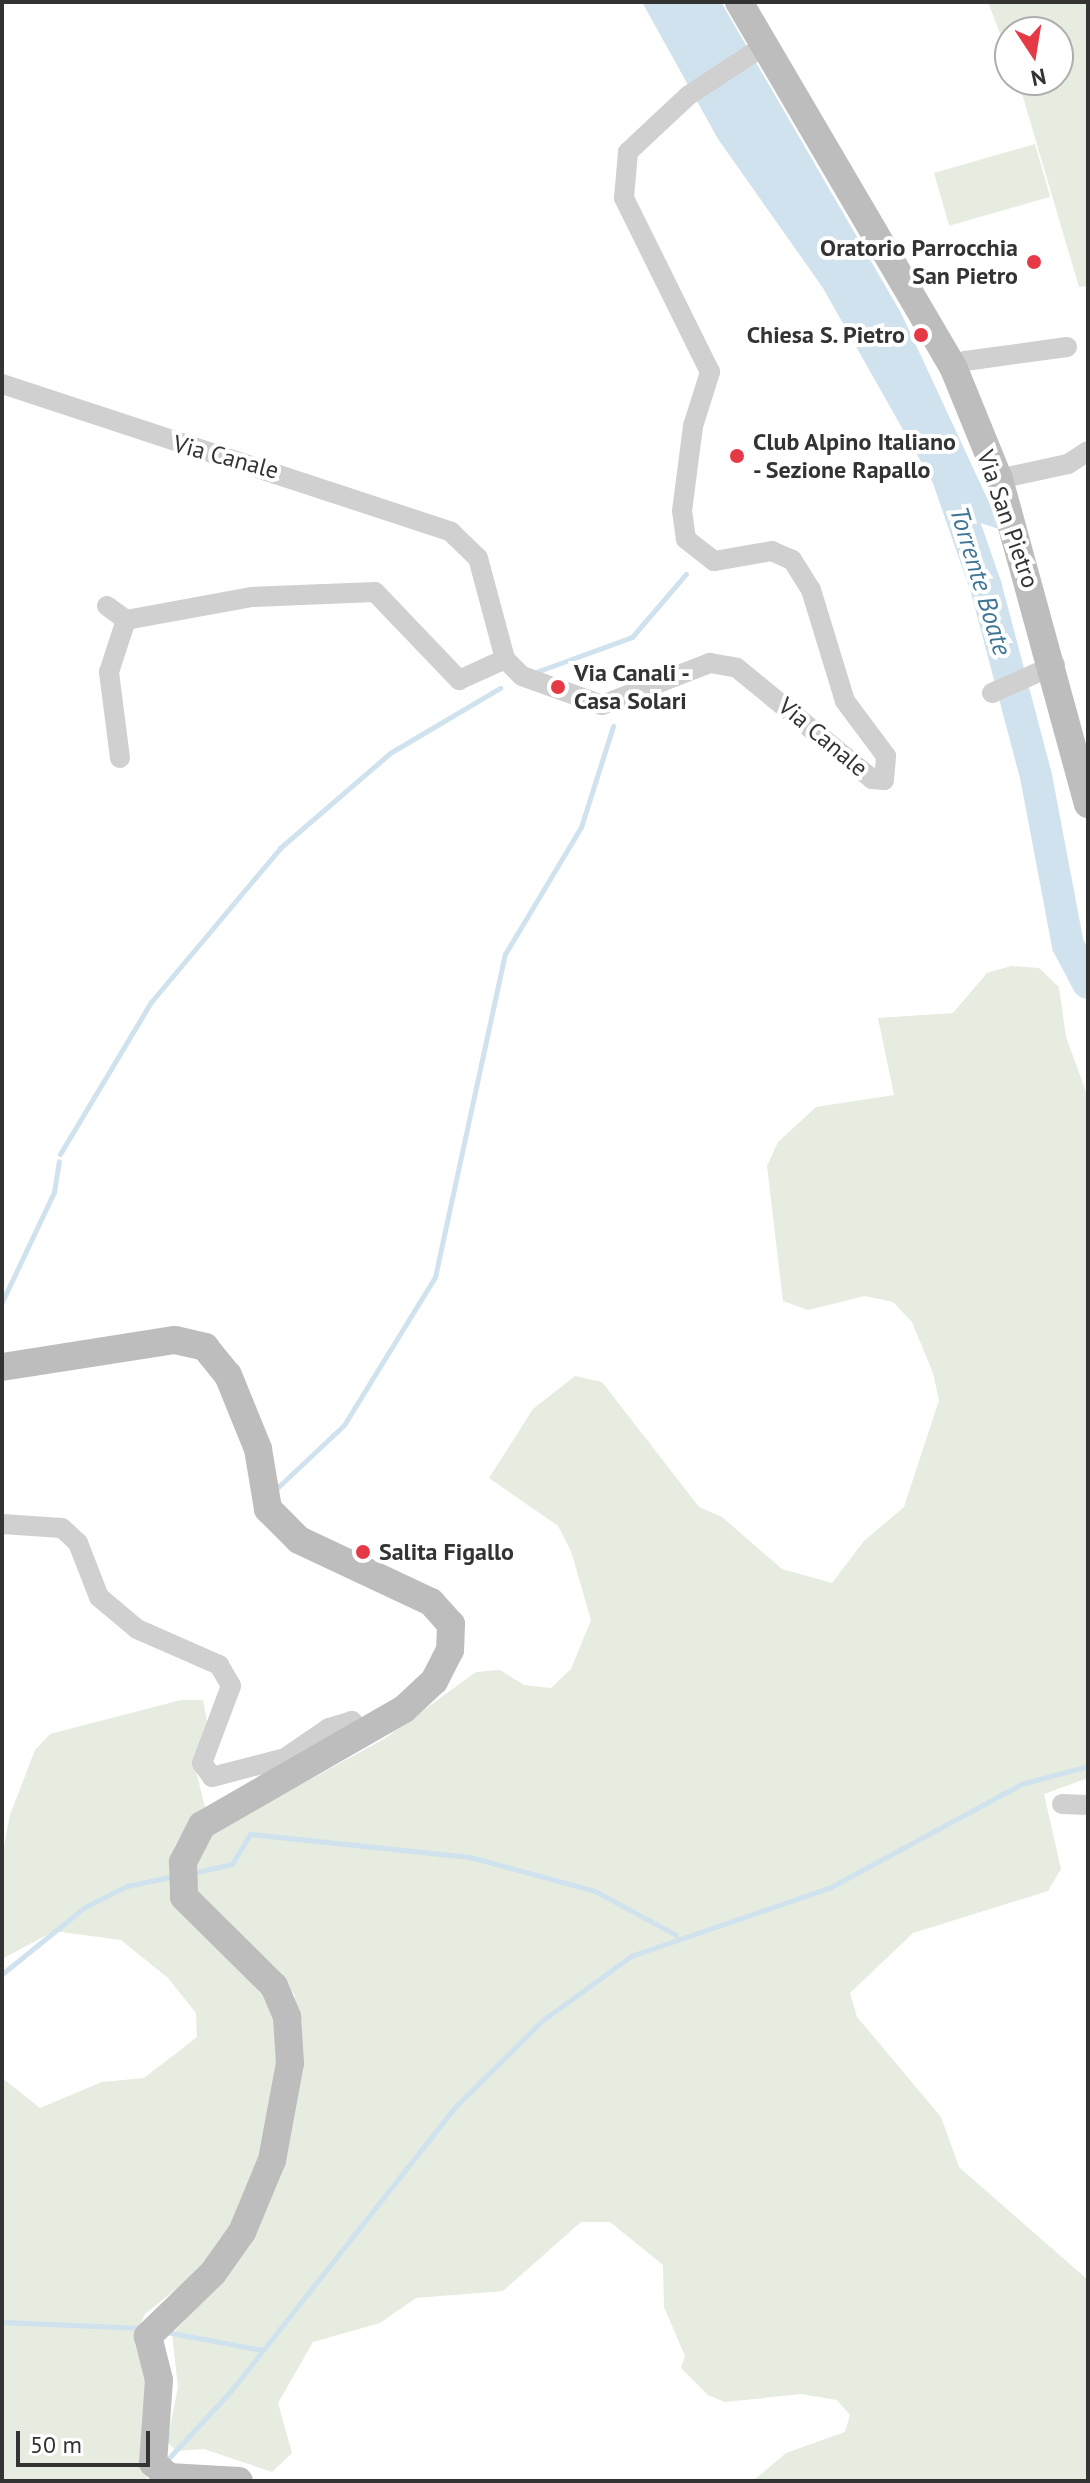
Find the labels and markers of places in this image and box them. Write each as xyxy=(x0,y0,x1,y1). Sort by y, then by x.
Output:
place label: Oratorio Parrocchia San Pietro xyxy=(820,234,1018,290)
marker: Oratorio Parrocchia San Pietro xyxy=(1025,253,1043,271)
place label: Chiesa S. Pietro xyxy=(745,321,905,349)
marker: Chiesa S. Pietro xyxy=(912,326,930,344)
place label: Club Alpino Italiano - Sezione Rapallo xyxy=(753,428,957,484)
marker: Club Alpino Italiano - Sezione Rapallo xyxy=(728,447,746,465)
place label: Via Canali - Casa Solari xyxy=(574,659,691,715)
marker: Via Canali - Casa Solari xyxy=(549,678,567,696)
place label: Salita Figallo xyxy=(379,1538,514,1566)
marker: Salita Figallo xyxy=(354,1543,372,1561)

